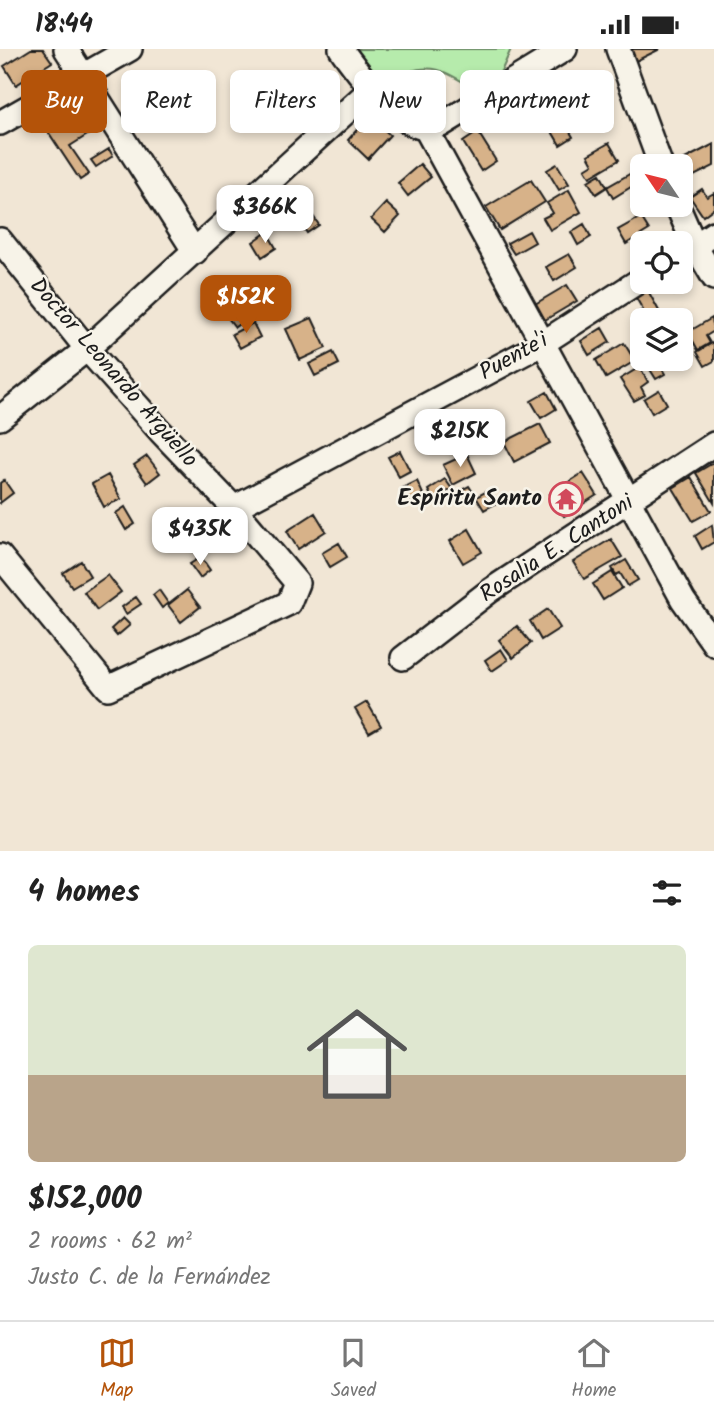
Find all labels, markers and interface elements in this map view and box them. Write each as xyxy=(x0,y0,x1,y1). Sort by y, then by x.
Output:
text: 18:44 xyxy=(35,4,93,46)
chip: Buy xyxy=(21,70,107,133)
chip: Rent xyxy=(121,70,216,133)
chip: Filters xyxy=(230,70,340,133)
chip: New xyxy=(354,70,446,133)
chip: Apartment xyxy=(460,70,614,133)
north arrow xyxy=(630,154,693,217)
map controls xyxy=(630,154,693,371)
pin: $366K xyxy=(216,185,314,245)
text: $366K xyxy=(233,190,297,226)
button: locate xyxy=(630,231,693,294)
street label: Doctor Leonardo Argüello xyxy=(20,270,206,476)
pin: $152K xyxy=(197,275,295,335)
text: $152K xyxy=(216,280,276,316)
button: layers xyxy=(630,308,693,371)
street label: Puente'i xyxy=(473,323,557,391)
pin: $215K xyxy=(411,409,509,469)
text: $215K xyxy=(430,414,490,450)
temple icon: Espíritu Santo xyxy=(547,480,585,518)
place label: Espíritu Santo xyxy=(397,481,542,517)
street label: Rosalia E. Cantoni xyxy=(473,485,643,612)
pin: $435K xyxy=(151,507,249,567)
text: $435K xyxy=(168,512,232,548)
text: 4 homes xyxy=(28,869,140,917)
icon: filters xyxy=(648,874,686,912)
icon: home xyxy=(294,991,420,1117)
text: $152,000 xyxy=(28,1176,142,1224)
text: 2 rooms · 62 m² xyxy=(28,1224,192,1260)
text: Justo C. de la Fernández xyxy=(28,1260,271,1296)
tab: Map xyxy=(98,1334,136,1406)
tab: Saved xyxy=(331,1334,376,1406)
tab: Home xyxy=(571,1334,616,1406)

